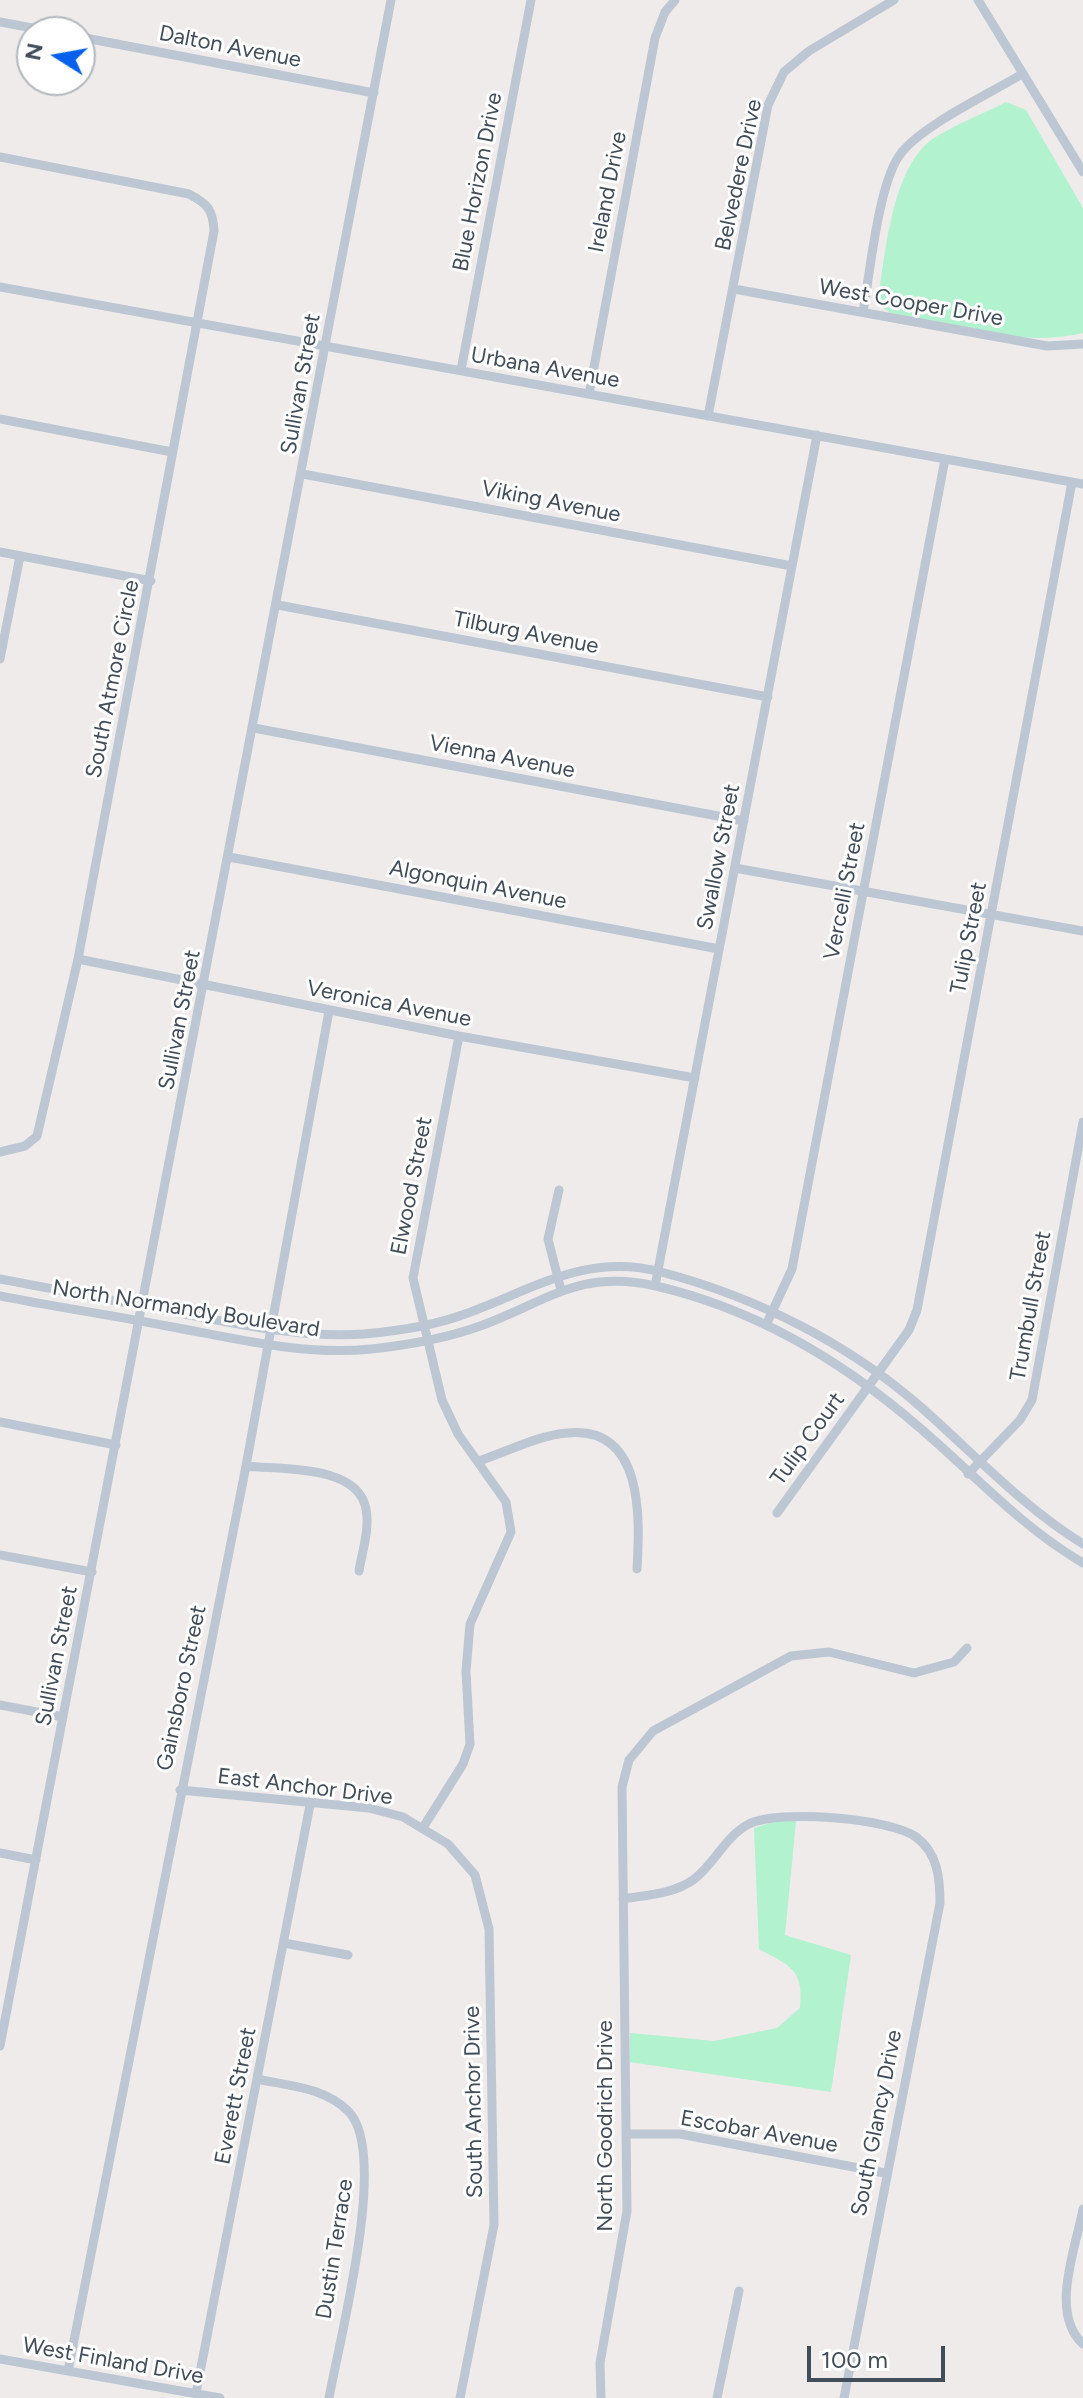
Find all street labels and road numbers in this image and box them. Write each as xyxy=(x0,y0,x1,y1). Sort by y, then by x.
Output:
street label: Dalton Avenue xyxy=(157,20,303,74)
street label: Blue Horizon Drive xyxy=(448,90,508,274)
street label: Belvedere Drive xyxy=(710,97,768,253)
street label: Ireland Drive xyxy=(583,129,633,255)
street label: West Cooper Drive xyxy=(817,274,1005,332)
street label: Sullivan Street xyxy=(276,312,326,456)
street label: Urbana Avenue xyxy=(469,342,621,394)
street label: Viking Avenue xyxy=(479,476,623,528)
street label: South Atmore Circle xyxy=(81,578,145,780)
street label: Tilburg Avenue xyxy=(451,606,601,660)
street label: Vienna Avenue xyxy=(427,730,577,784)
street label: Swallow Street xyxy=(692,782,746,932)
street label: Vercelli Street xyxy=(819,820,871,962)
street label: Algonquin Avenue xyxy=(387,855,569,915)
street label: Tulip Street xyxy=(945,880,993,996)
street label: Sullivan Street xyxy=(153,948,207,1092)
street label: Veronica Avenue xyxy=(305,975,473,1033)
street label: Elwood Street xyxy=(386,1115,438,1257)
street label: Trumbull Street xyxy=(1005,1229,1057,1383)
street label: North Normandy Boulevard xyxy=(50,1275,322,1343)
street label: Tulip Court xyxy=(765,1387,851,1491)
street label: Sullivan Street xyxy=(30,1584,84,1728)
street label: Gainsboro Street xyxy=(152,1603,212,1773)
street label: East Anchor Drive xyxy=(216,1763,394,1811)
street label: South Anchor Drive xyxy=(459,2006,489,2198)
street label: North Goodrich Drive xyxy=(593,2020,619,2232)
street label: Everett Street xyxy=(210,2025,262,2167)
street label: South Glancy Drive xyxy=(846,2028,908,2218)
street label: Escobar Avenue xyxy=(678,2105,840,2159)
street label: Dustin Terrace xyxy=(311,2177,359,2321)
street label: West Finland Drive xyxy=(21,2332,205,2390)

